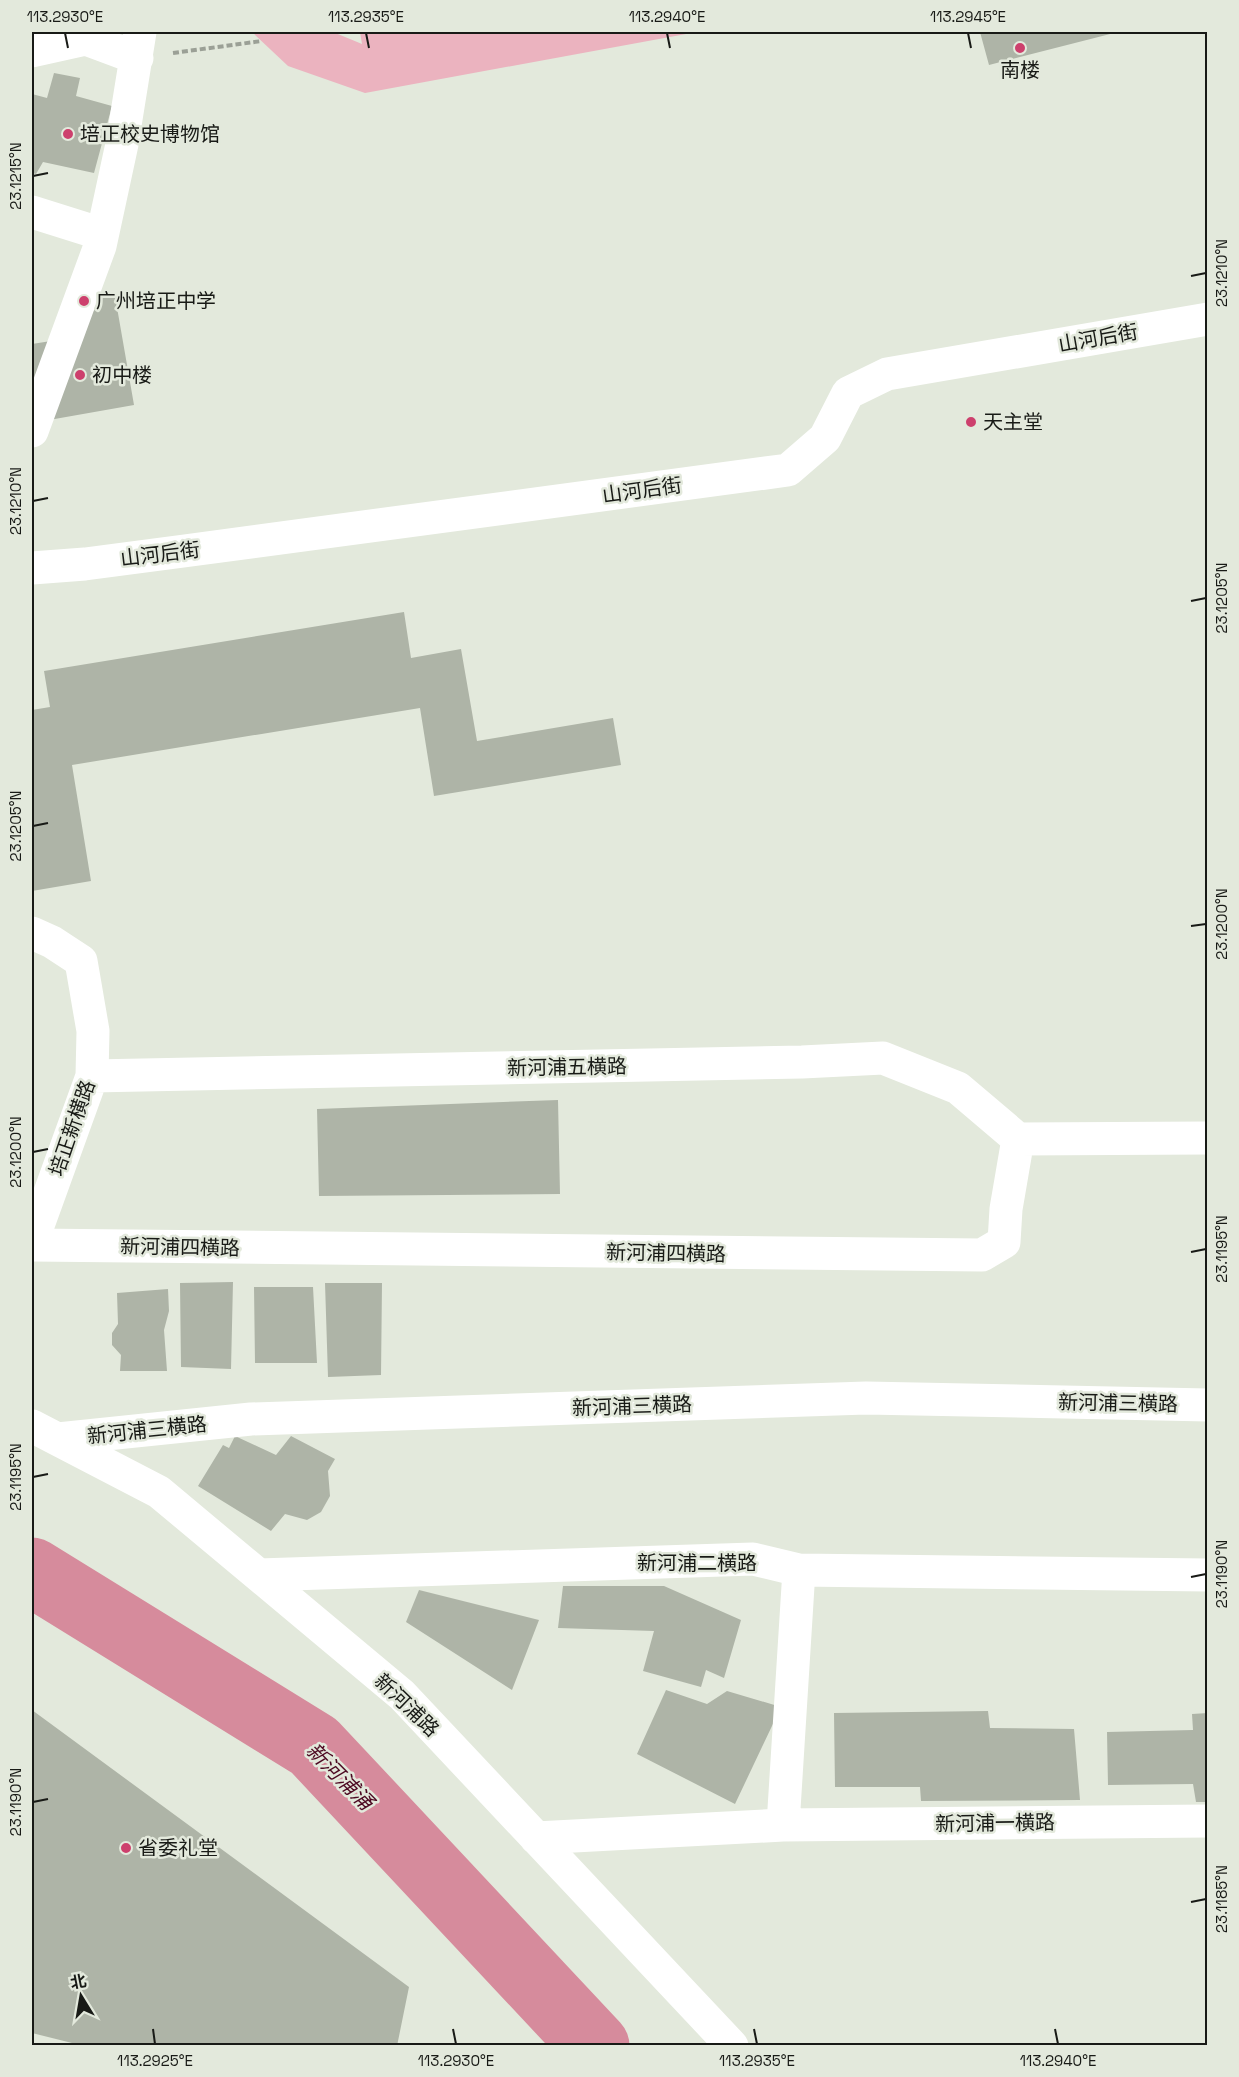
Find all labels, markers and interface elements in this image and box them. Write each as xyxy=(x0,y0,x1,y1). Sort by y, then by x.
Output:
text: 113.2930°E xyxy=(27,7,103,26)
text: 113.2935°E xyxy=(328,7,404,26)
text: 113.2940°E xyxy=(629,7,705,26)
text: 113.2945°E xyxy=(930,7,1006,26)
marker: 南楼 xyxy=(1013,41,1027,55)
place label: 南楼 xyxy=(1000,57,1040,83)
place label: 培正校史博物馆 xyxy=(80,121,220,147)
marker: 培正校史博物馆 xyxy=(61,127,75,141)
text: 23.1215°N xyxy=(6,142,25,210)
text: 23.1210°N xyxy=(1212,239,1231,307)
place label: 广州培正中学 xyxy=(96,288,216,314)
marker: 广州培正中学 xyxy=(77,294,91,308)
street label: 山河后街 xyxy=(1056,318,1140,358)
place label: 初中楼 xyxy=(92,362,152,388)
marker: 初中楼 xyxy=(73,368,87,382)
place label: 天主堂 xyxy=(983,409,1043,435)
marker: 天主堂 xyxy=(964,415,978,429)
text: 23.1210°N xyxy=(6,467,25,535)
street label: 山河后街 xyxy=(601,472,683,508)
street label: 山河后街 xyxy=(119,536,201,572)
text: 23.1205°N xyxy=(1212,563,1231,633)
text: 23.1205°N xyxy=(6,791,25,861)
text: 23.1200°N xyxy=(1212,888,1231,960)
street label: 新河浦五横路 xyxy=(507,1053,627,1081)
street label: 培正新横路 xyxy=(43,1076,101,1180)
text: 23.1200°N xyxy=(6,1116,25,1188)
text: 23.1195°N xyxy=(1212,1215,1231,1283)
street label: 新河浦四横路 xyxy=(120,1233,240,1261)
street label: 新河浦四横路 xyxy=(606,1239,726,1267)
street label: 新河浦三横路 xyxy=(1058,1389,1178,1417)
street label: 新河浦三横路 xyxy=(572,1391,692,1421)
street label: 新河浦三横路 xyxy=(86,1411,208,1449)
text: 23.1195°N xyxy=(6,1443,25,1511)
text: 23.1190°N xyxy=(1212,1540,1231,1608)
street label: 新河浦二横路 xyxy=(637,1550,757,1576)
street label: 新河浦路 xyxy=(369,1668,445,1742)
water label: 新河浦涌 xyxy=(301,1737,381,1817)
text: 23.1190°N xyxy=(6,1768,25,1836)
street label: 新河浦一横路 xyxy=(935,1809,1055,1837)
place label: 省委礼堂 xyxy=(138,1835,218,1861)
marker: 省委礼堂 xyxy=(119,1841,133,1855)
text: 23.1185°N xyxy=(1212,1865,1231,1933)
north arrow xyxy=(51,1966,111,2026)
text: 北 xyxy=(68,1970,88,1994)
text: 113.2925°E xyxy=(117,2051,193,2070)
text: 113.2930°E xyxy=(418,2051,494,2070)
text: 113.2935°E xyxy=(719,2051,795,2070)
text: 113.2940°E xyxy=(1020,2051,1096,2070)

